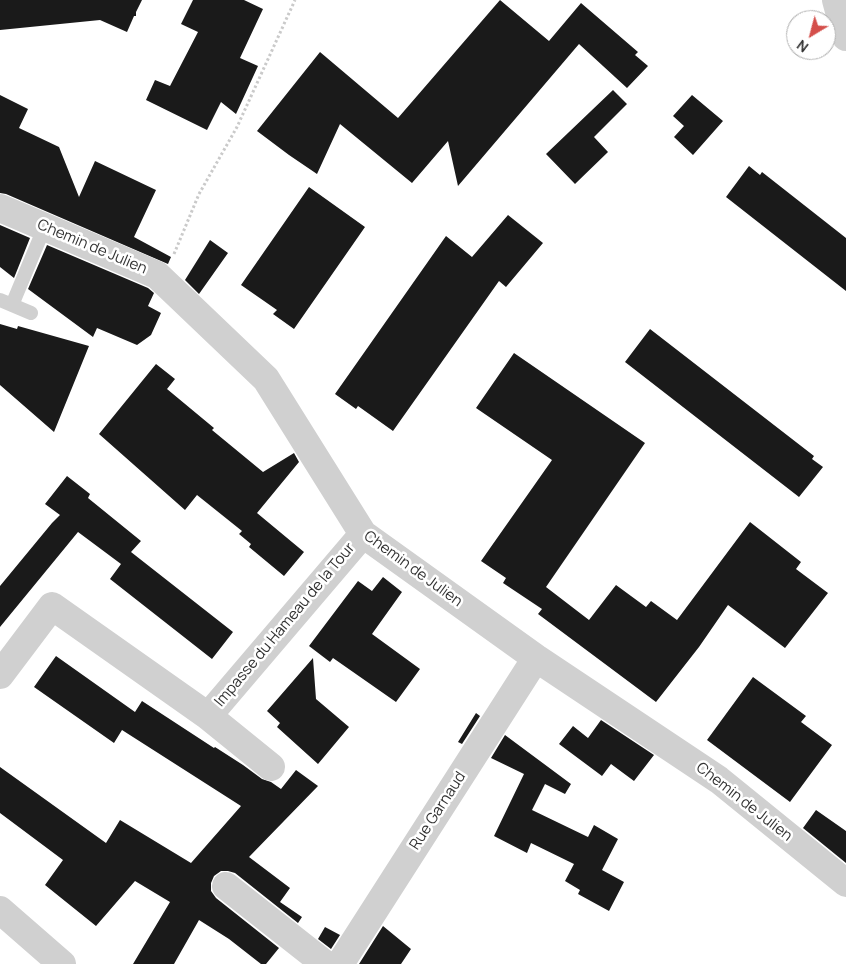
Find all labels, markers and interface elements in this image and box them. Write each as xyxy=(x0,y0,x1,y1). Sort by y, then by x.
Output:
north arrow xyxy=(786,10,836,60)
text: N xyxy=(793,36,812,57)
street label: Chemin de Julien xyxy=(34,216,150,278)
street label: Chemin de Julien xyxy=(360,527,466,611)
street label: Impasse du Hameau de la Tour xyxy=(211,539,359,711)
street label: Chemin de Julien xyxy=(692,759,796,845)
street label: Rue Garnaud xyxy=(406,769,470,853)

